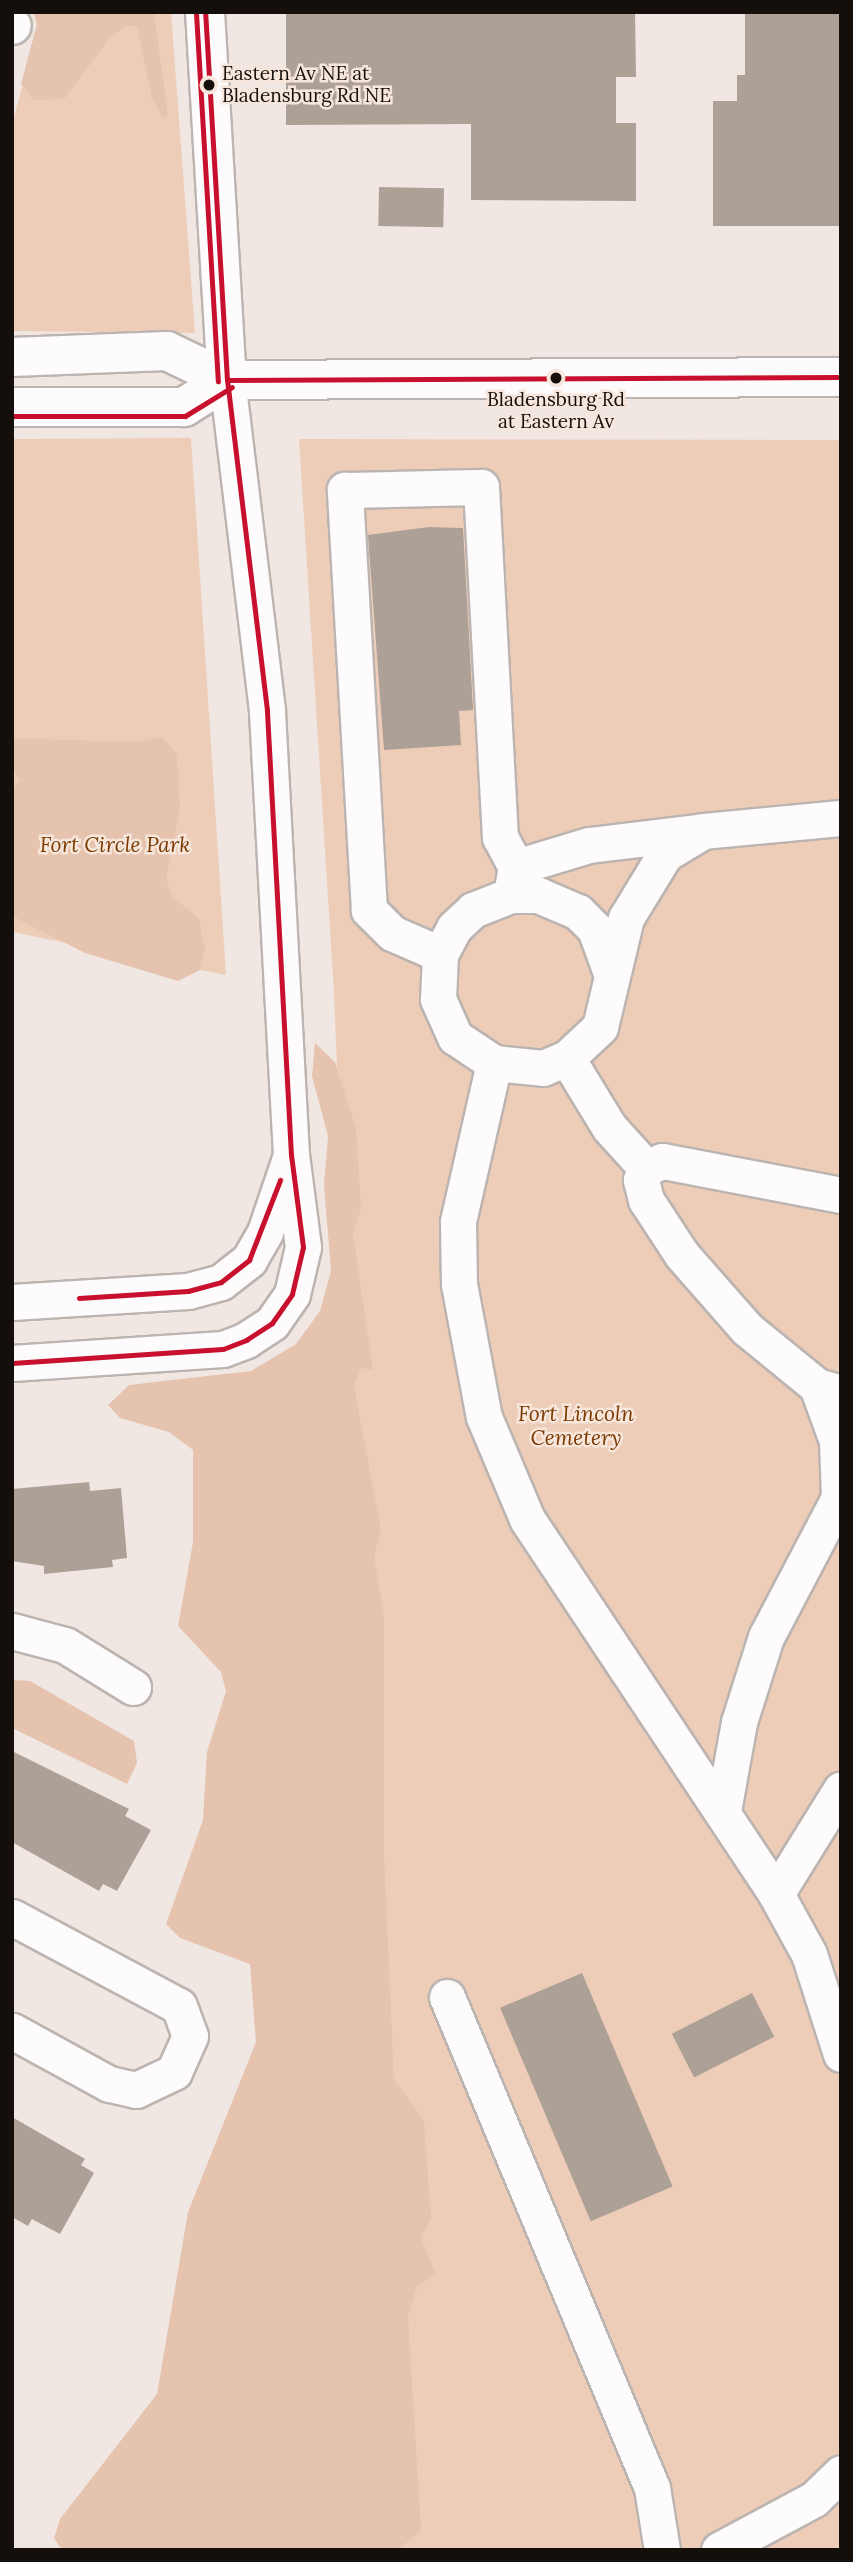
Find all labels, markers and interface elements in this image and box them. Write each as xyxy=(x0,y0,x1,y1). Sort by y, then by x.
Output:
place label: Eastern Av NE at Bladensburg Rd NE xyxy=(222,63,391,107)
marker: Eastern Av NE at Bladensburg Rd NE xyxy=(202,78,216,92)
marker: Bladensburg Rd at Eastern Av xyxy=(549,371,563,385)
place label: Bladensburg Rd at Eastern Av xyxy=(487,389,625,433)
park label: Fort Circle Park xyxy=(40,832,190,858)
park label: Fort Lincoln Cemetery xyxy=(518,1401,634,1451)

